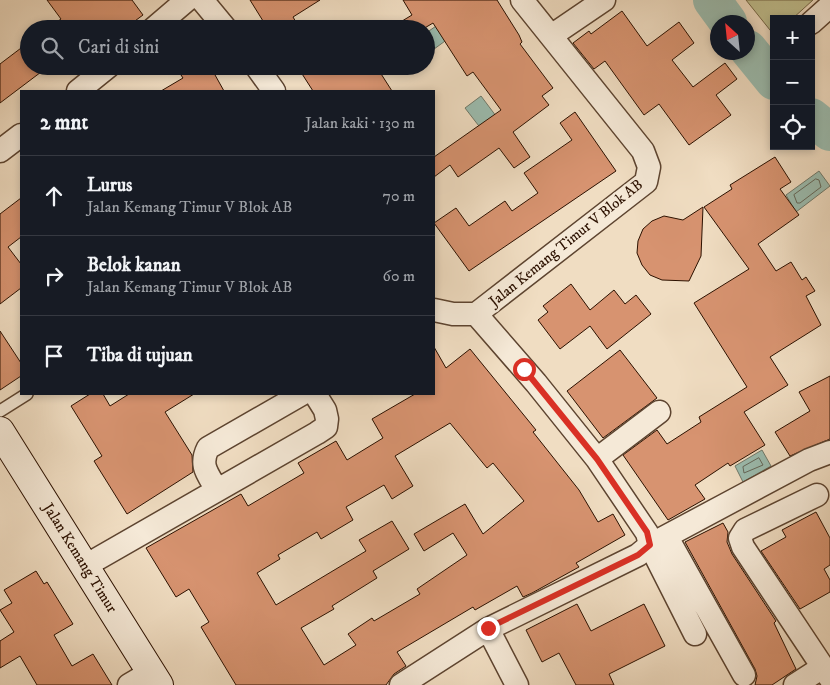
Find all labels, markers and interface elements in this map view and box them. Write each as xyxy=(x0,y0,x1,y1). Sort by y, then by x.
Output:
north arrow xyxy=(710,15,755,60)
map controls xyxy=(770,15,815,150)
button: + xyxy=(770,15,815,60)
search box xyxy=(20,20,435,75)
icon: search xyxy=(38,34,66,62)
text: Cari di sini xyxy=(78,36,159,59)
button: − xyxy=(770,60,815,105)
button: locate xyxy=(770,105,815,150)
text: 2 mnt xyxy=(40,110,88,136)
text: Jalan kaki · 130 m xyxy=(305,113,415,133)
text: Lurus xyxy=(87,174,132,197)
street label: Jalan Kemang Timur V Blok AB xyxy=(484,175,647,312)
icon: ahead xyxy=(40,182,68,210)
text: 70 m xyxy=(383,186,415,206)
text: Jalan Kemang Timur V Blok AB xyxy=(87,197,292,217)
text: Belok kanan xyxy=(87,254,181,277)
icon: right xyxy=(40,262,68,290)
text: 60 m xyxy=(383,266,415,286)
text: Jalan Kemang Timur V Blok AB xyxy=(87,277,292,297)
icon: arrive xyxy=(40,342,68,370)
text: Tiba di tujuan xyxy=(87,344,193,367)
route start xyxy=(513,358,536,381)
street label: Jalan Kemang Timur xyxy=(38,498,122,617)
route end xyxy=(477,617,500,640)

